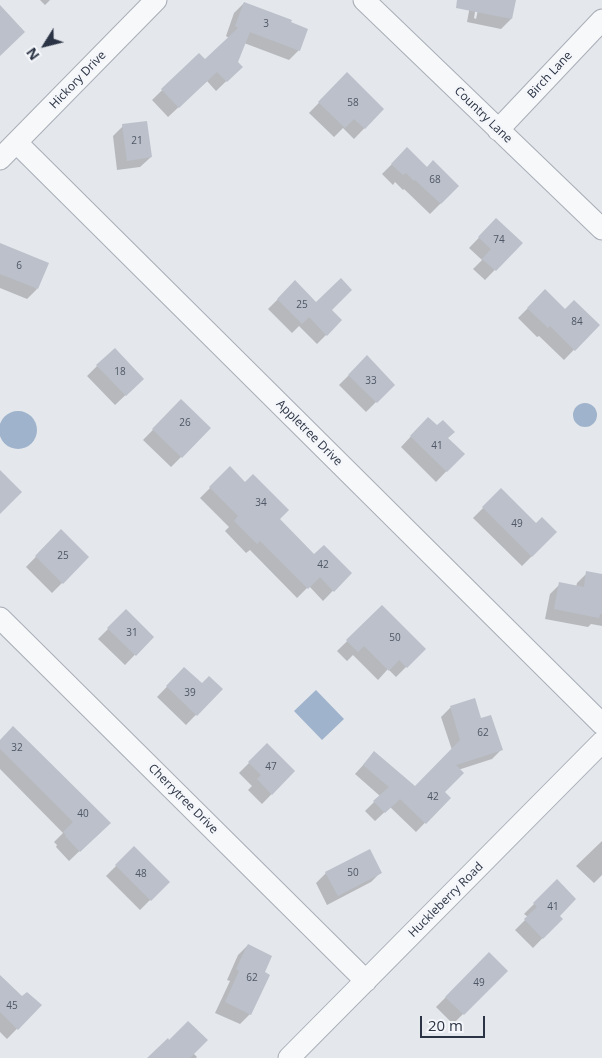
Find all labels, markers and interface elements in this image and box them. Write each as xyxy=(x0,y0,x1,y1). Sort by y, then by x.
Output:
house number: 3 xyxy=(263,18,269,30)
north arrow xyxy=(20,20,70,70)
text: N xyxy=(21,44,43,64)
street label: Hickory Drive xyxy=(47,48,109,112)
street label: Birch Lane xyxy=(525,49,575,101)
street label: Country Lane xyxy=(451,84,515,146)
house number: 58 xyxy=(347,97,359,109)
house number: 21 xyxy=(131,135,143,147)
house number: 68 xyxy=(429,174,441,186)
house number: 74 xyxy=(493,234,505,246)
house number: 6 xyxy=(16,260,22,272)
house number: 25 xyxy=(296,299,308,311)
house number: 84 xyxy=(571,316,583,328)
house number: 18 xyxy=(114,366,126,378)
house number: 33 xyxy=(365,375,377,387)
street label: Appletree Drive xyxy=(273,397,345,469)
house number: 26 xyxy=(179,417,191,429)
house number: 41 xyxy=(431,440,443,452)
house number: 34 xyxy=(255,497,267,509)
house number: 49 xyxy=(511,518,523,530)
house number: 25 xyxy=(57,550,69,562)
house number: 42 xyxy=(317,559,329,571)
house number: 31 xyxy=(126,627,138,639)
house number: 50 xyxy=(389,632,401,644)
house number: 39 xyxy=(184,687,196,699)
house number: 62 xyxy=(477,727,489,739)
house number: 32 xyxy=(11,742,23,754)
street label: Cherrytree Drive xyxy=(145,761,221,837)
house number: 47 xyxy=(265,761,277,773)
house number: 42 xyxy=(427,791,439,803)
house number: 40 xyxy=(77,808,89,820)
street label: Huckleberry Road xyxy=(406,860,486,940)
house number: 50 xyxy=(347,867,359,879)
house number: 48 xyxy=(135,868,147,880)
house number: 41 xyxy=(547,901,559,913)
house number: 62 xyxy=(246,972,258,984)
house number: 49 xyxy=(473,977,485,989)
house number: 45 xyxy=(6,1000,18,1012)
scale bar xyxy=(422,1006,487,1038)
text: 20 m xyxy=(428,1015,463,1035)

